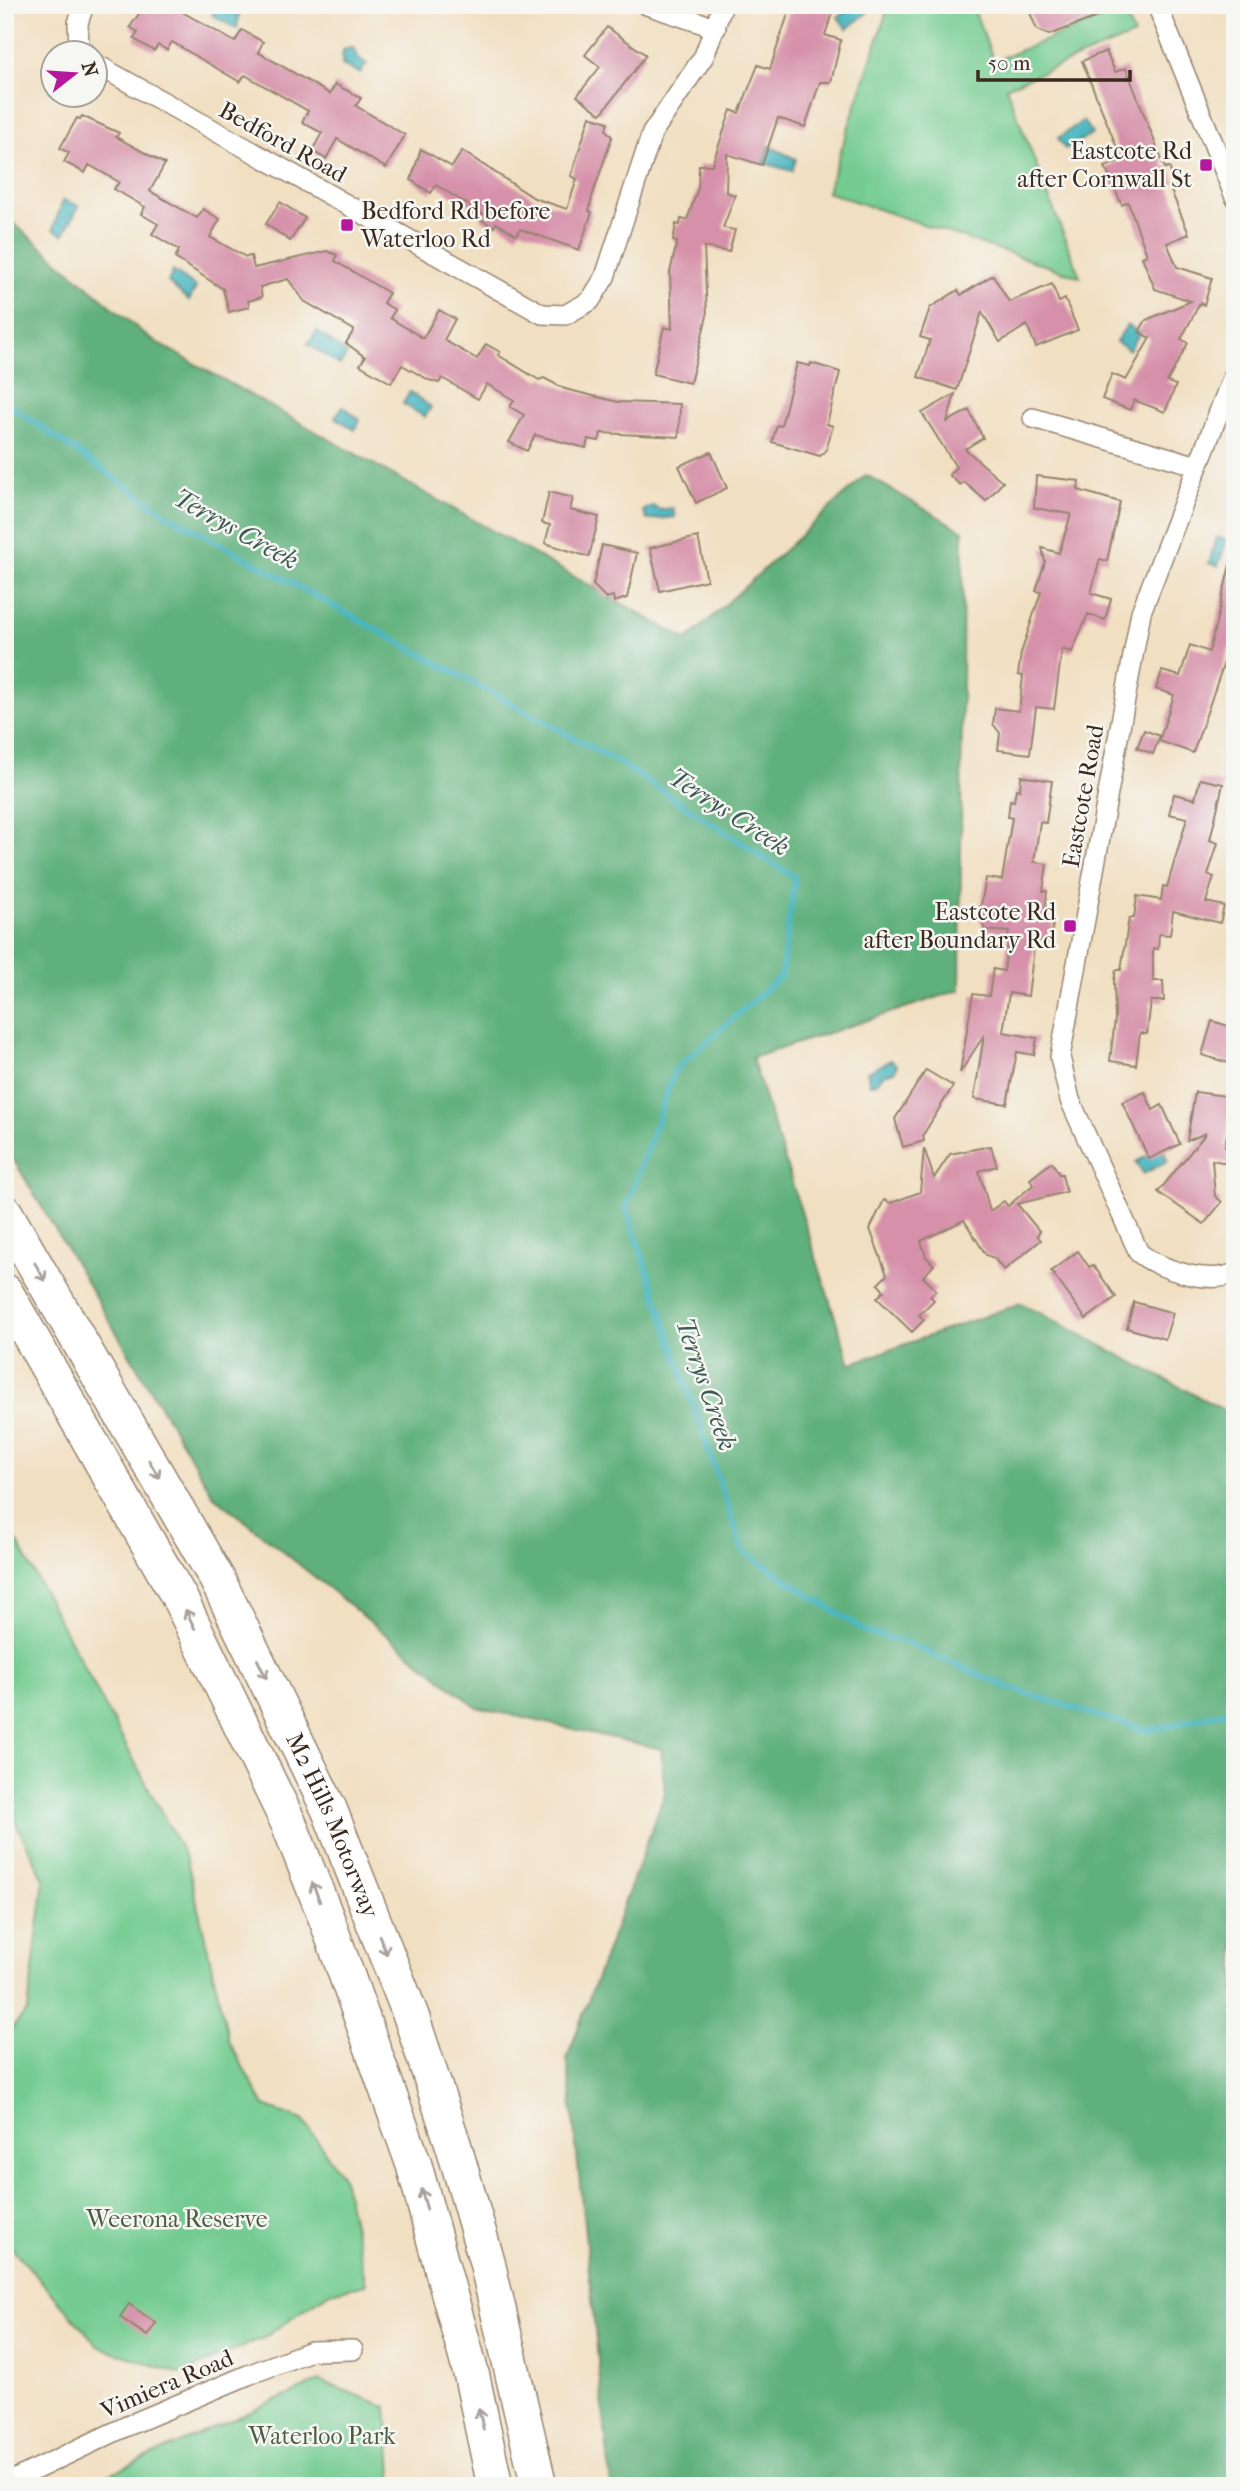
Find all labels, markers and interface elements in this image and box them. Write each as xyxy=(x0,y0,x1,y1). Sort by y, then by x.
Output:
north arrow xyxy=(38,38,108,108)
scale bar xyxy=(978,38,1130,82)
text: 50 m xyxy=(988,51,1031,75)
text: N xyxy=(77,59,102,80)
street label: Bedford Road xyxy=(214,95,353,189)
place label: Eastcote Rd after Cornwall St xyxy=(1017,137,1193,193)
marker: Eastcote Rd after Cornwall St xyxy=(1198,157,1214,173)
place label: Bedford Rd before Waterloo Rd xyxy=(360,197,551,253)
marker: Bedford Rd before Waterloo Rd xyxy=(339,217,355,233)
water label: Terrys Creek xyxy=(168,482,304,576)
street label: Eastcote Road xyxy=(1057,721,1110,870)
water label: Terrys Creek xyxy=(663,761,795,863)
place label: Eastcote Rd after Boundary Rd xyxy=(864,898,1057,954)
marker: Eastcote Rd after Boundary Rd xyxy=(1062,918,1078,934)
one-way arrow xyxy=(33,1262,47,1282)
water label: Terrys Creek xyxy=(669,1314,743,1454)
one-way arrow xyxy=(148,1458,161,1479)
one-way arrow xyxy=(183,1609,196,1630)
one-way arrow xyxy=(256,1658,270,1679)
street label: M2 Hills Motorway xyxy=(280,1728,385,1923)
one-way arrow xyxy=(309,1881,322,1903)
one-way arrow xyxy=(377,1933,390,1955)
one-way arrow xyxy=(416,2188,429,2210)
park label: Weerona Reserve xyxy=(85,2205,268,2233)
street label: Vimiera Road xyxy=(96,2343,238,2425)
one-way arrow xyxy=(474,2408,488,2431)
park label: Waterloo Park xyxy=(247,2422,396,2450)

